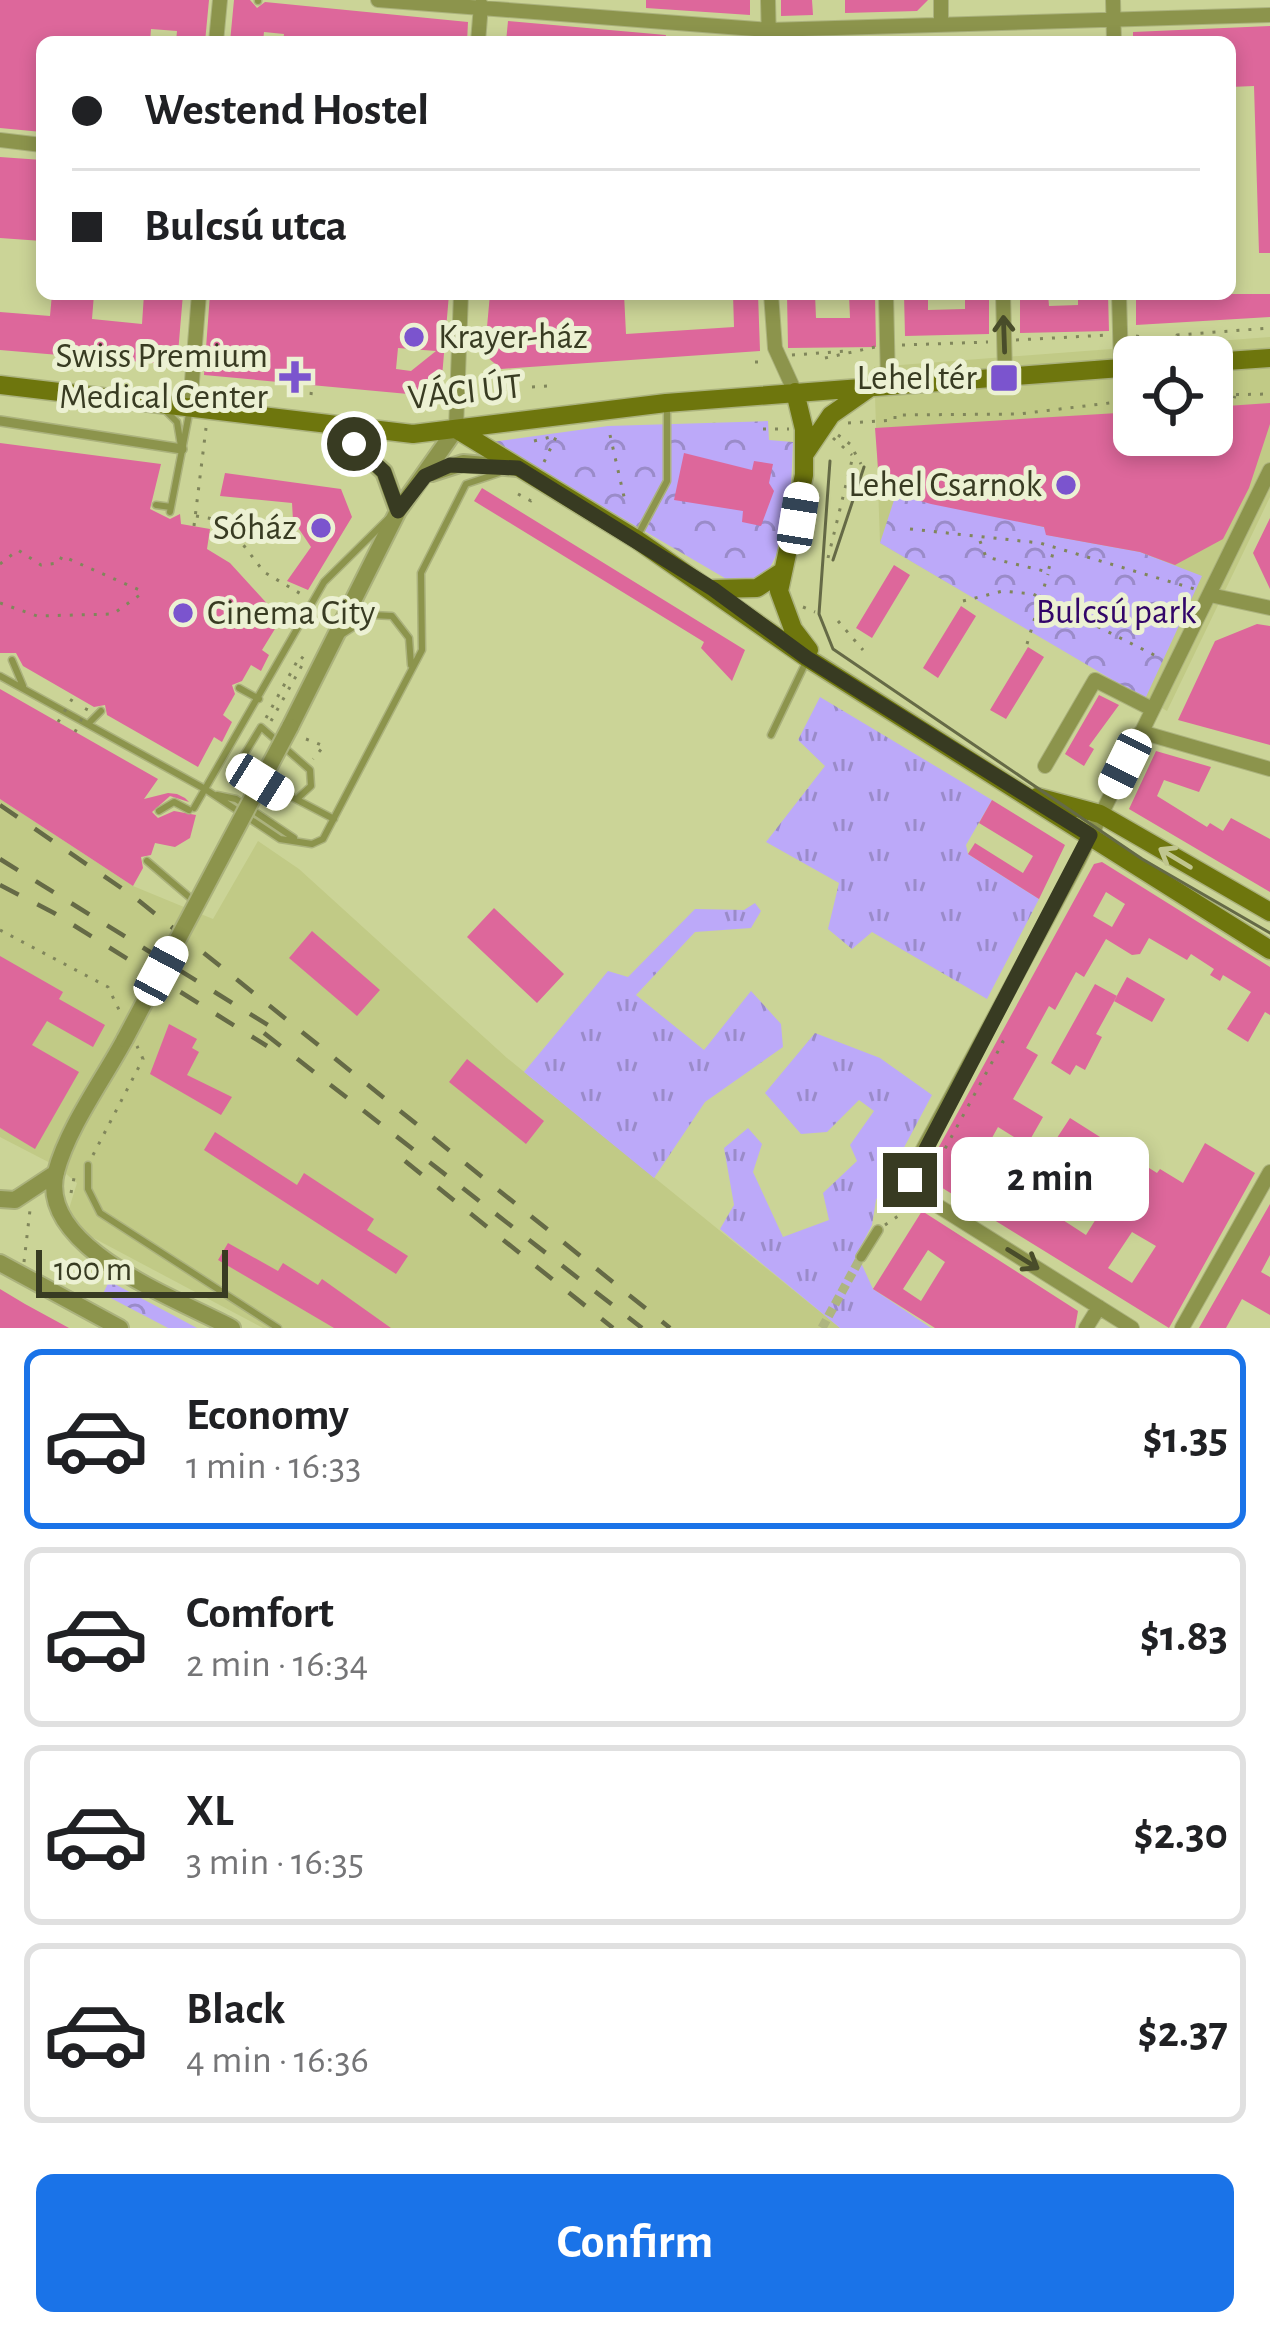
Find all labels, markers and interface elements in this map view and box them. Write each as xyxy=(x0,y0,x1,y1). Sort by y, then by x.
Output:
text: Westend Hostel xyxy=(144,88,429,133)
text: Bulcsú utca xyxy=(144,204,347,249)
one-way arrow xyxy=(992,315,1015,354)
place label: Krayer-ház xyxy=(438,319,588,355)
marker: Krayer-ház xyxy=(401,324,427,350)
map controls xyxy=(1113,336,1233,456)
button: locate xyxy=(1113,336,1233,456)
place label: Swiss Premium Medical Center xyxy=(55,338,268,415)
place label: Lehel tér xyxy=(857,360,977,396)
marker: Swiss Premium Medical Center xyxy=(279,361,311,393)
marker: Lehel tér xyxy=(988,362,1020,394)
street label: VÁCI ÚT xyxy=(406,365,524,416)
route start xyxy=(327,417,381,471)
place label: Lehel Csarnok xyxy=(848,467,1043,503)
marker: Lehel Csarnok xyxy=(1053,472,1079,498)
car xyxy=(775,480,821,556)
place label: Sóház xyxy=(213,510,297,546)
marker: Sóház xyxy=(308,515,334,541)
park label: Bulcsú park xyxy=(1036,594,1197,630)
place label: Cinema City xyxy=(207,595,375,631)
marker: Cinema City xyxy=(170,600,196,626)
car xyxy=(1093,724,1157,804)
car xyxy=(220,748,300,816)
one-way arrow xyxy=(1159,846,1193,870)
car xyxy=(128,931,194,1011)
callout: 2 min xyxy=(952,1138,1150,1222)
route end xyxy=(883,1153,937,1207)
text: 2 min xyxy=(1007,1159,1093,1198)
scale bar xyxy=(36,1244,228,1297)
one-way arrow xyxy=(1005,1247,1039,1271)
text: 100 m xyxy=(54,1254,132,1287)
icon: car xyxy=(42,1385,150,1493)
text: Economy xyxy=(186,1393,349,1438)
text: $1.35 xyxy=(1142,1416,1228,1461)
text: 1 min · 16:33 xyxy=(186,1447,361,1486)
icon: car xyxy=(42,1583,150,1691)
text: Comfort xyxy=(186,1591,334,1636)
text: $1.83 xyxy=(1140,1614,1228,1659)
text: 2 min · 16:34 xyxy=(186,1645,368,1684)
icon: car xyxy=(42,1781,150,1889)
text: XL xyxy=(186,1789,234,1834)
text: $2.30 xyxy=(1133,1812,1228,1857)
text: 3 min · 16:35 xyxy=(186,1843,364,1882)
icon: car xyxy=(42,1979,150,2087)
text: Black xyxy=(186,1987,285,2032)
text: $2.37 xyxy=(1137,2010,1228,2055)
text: 4 min · 16:36 xyxy=(186,2041,369,2080)
button: Confirm xyxy=(36,2174,1234,2312)

